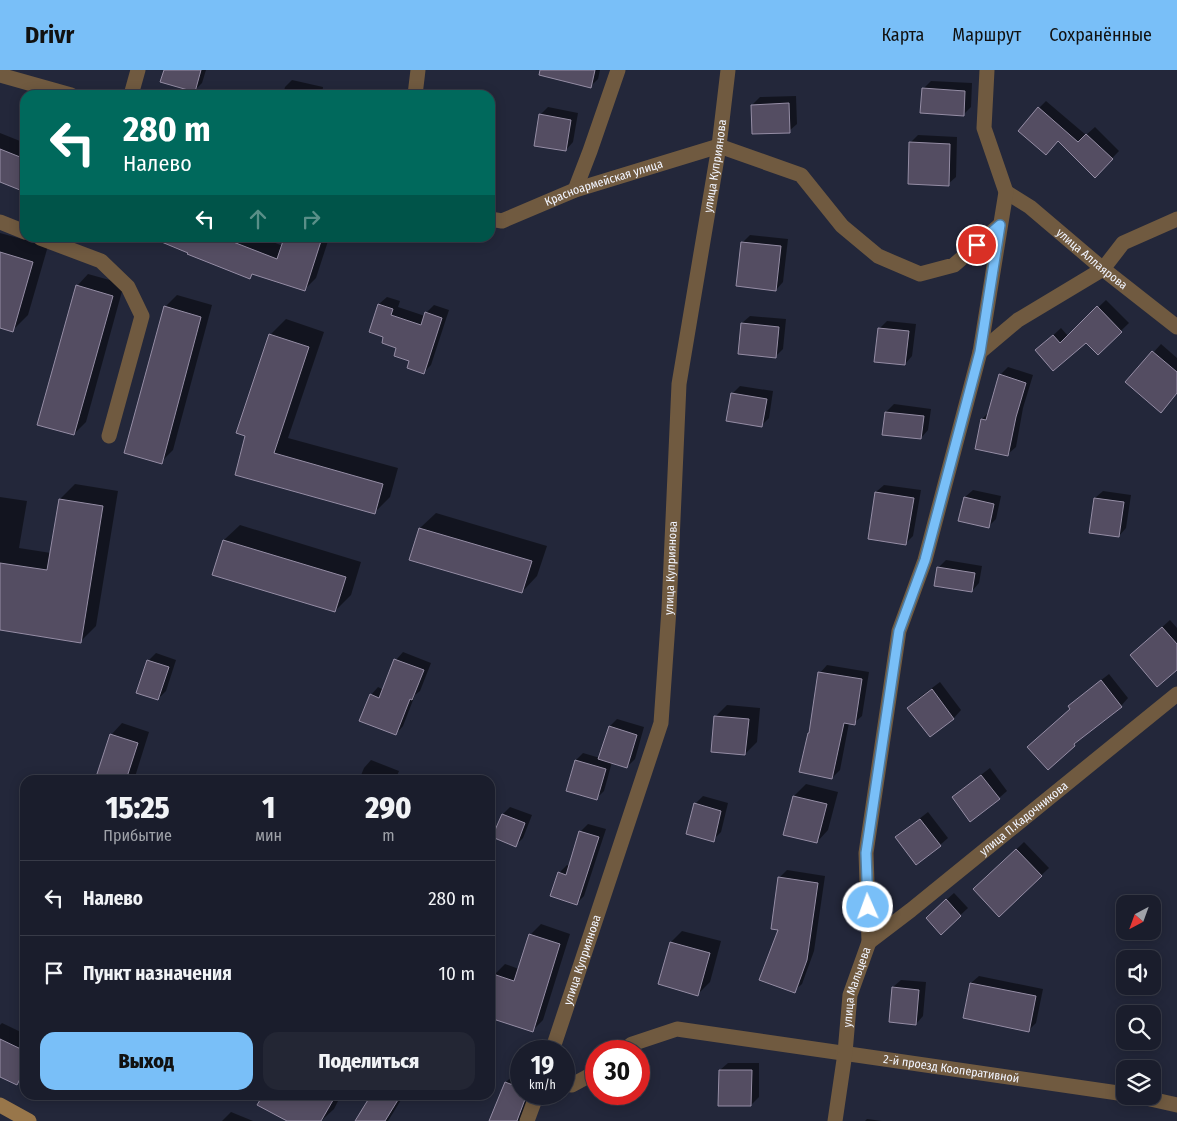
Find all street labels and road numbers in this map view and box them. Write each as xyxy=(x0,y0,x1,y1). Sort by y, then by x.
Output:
street label: улица Куприянова xyxy=(701,119,729,214)
street label: Красноармейская улица xyxy=(543,157,665,209)
street label: улица Аллаярова xyxy=(1053,225,1130,292)
street label: улица Куприянова xyxy=(662,520,680,616)
street label: улица П.Кадочникова xyxy=(977,778,1071,858)
street label: улица Куприянова xyxy=(561,913,604,1007)
street label: улица Мальцева xyxy=(840,945,874,1028)
street label: 2-й проезд Кооперативной xyxy=(882,1052,1020,1086)

